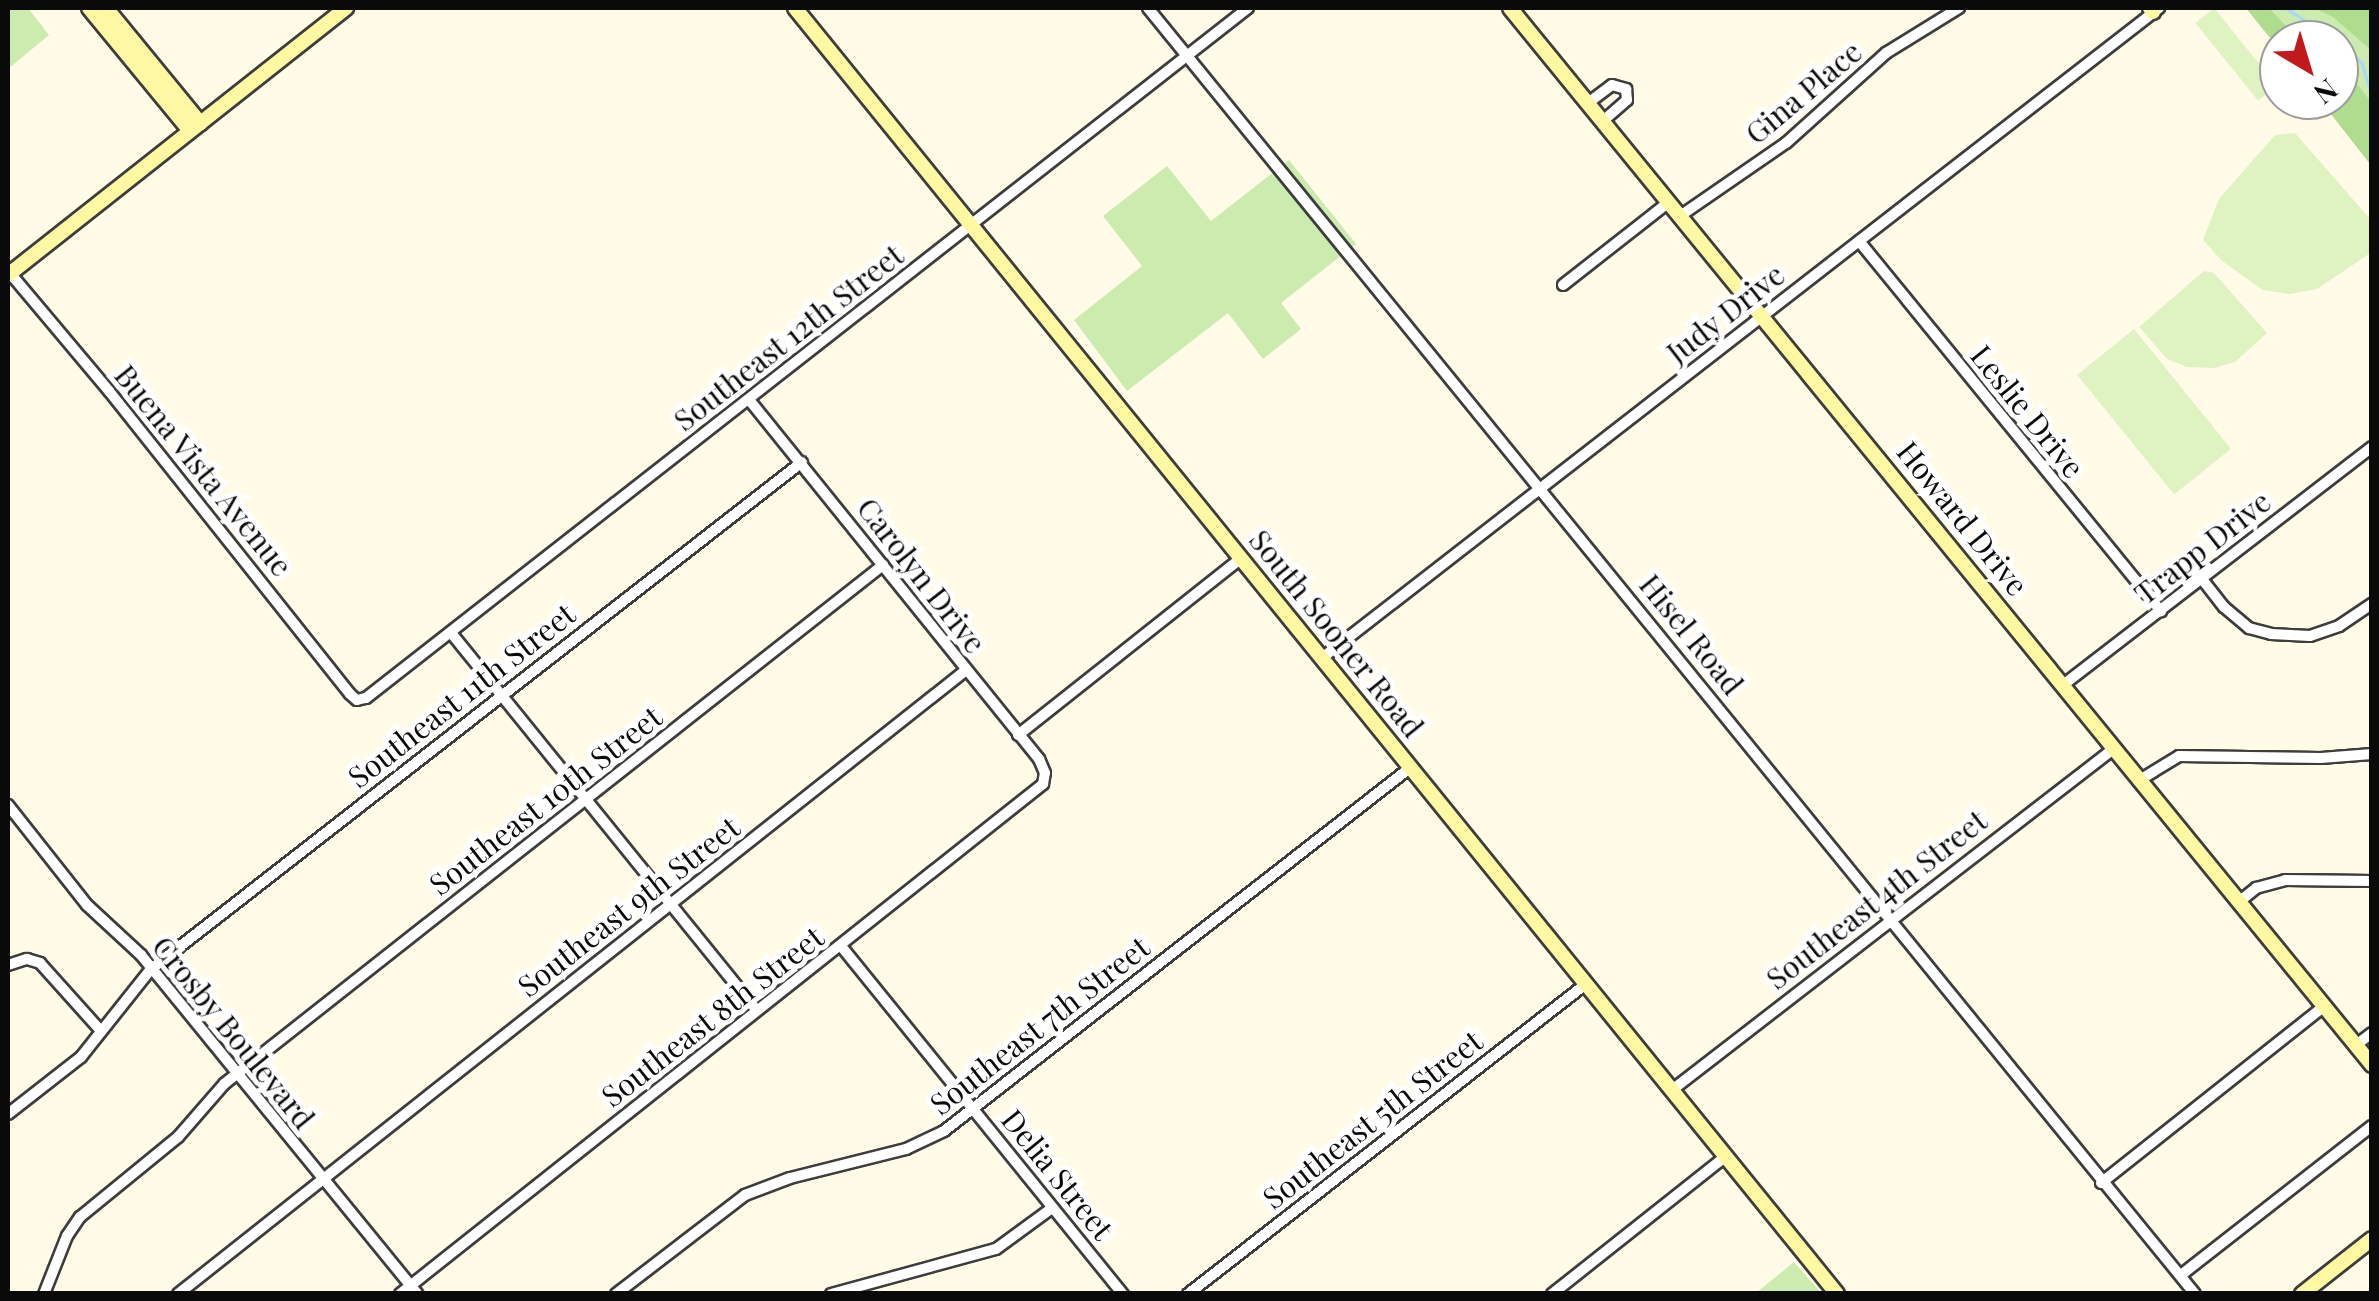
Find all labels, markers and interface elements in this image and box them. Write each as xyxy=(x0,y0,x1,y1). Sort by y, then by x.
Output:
north arrow xyxy=(2259,20,2359,120)
street label: Gina Place xyxy=(1738,33,1868,151)
text: N xyxy=(2307,72,2346,113)
street label: Southeast 12th Street xyxy=(666,236,910,438)
street label: Judy Drive xyxy=(1659,256,1791,370)
street label: Leslie Drive xyxy=(1964,338,2092,484)
street label: Buena Vista Avenue xyxy=(107,356,301,584)
street label: Howard Drive xyxy=(1890,434,2036,602)
street label: Trapp Drive xyxy=(2127,483,2277,611)
street label: Carolyn Drive xyxy=(850,490,994,660)
street label: South Sooner Road xyxy=(1242,522,1432,744)
street label: Hisel Road xyxy=(1633,567,1751,701)
street label: Southeast 11th Street xyxy=(340,595,582,795)
street label: Southeast 10th Street xyxy=(421,698,669,902)
street label: Southeast 4th Street xyxy=(1758,801,1994,997)
street label: Southeast 9th Street xyxy=(510,808,746,1004)
street label: Southeast 8th Street xyxy=(594,918,830,1114)
street label: Crosby Boulevard xyxy=(145,928,323,1136)
street label: Southeast 7th Street xyxy=(922,928,1156,1122)
street label: Southeast 5th Street xyxy=(1255,1022,1489,1216)
street label: Delia Street xyxy=(995,1102,1121,1246)

